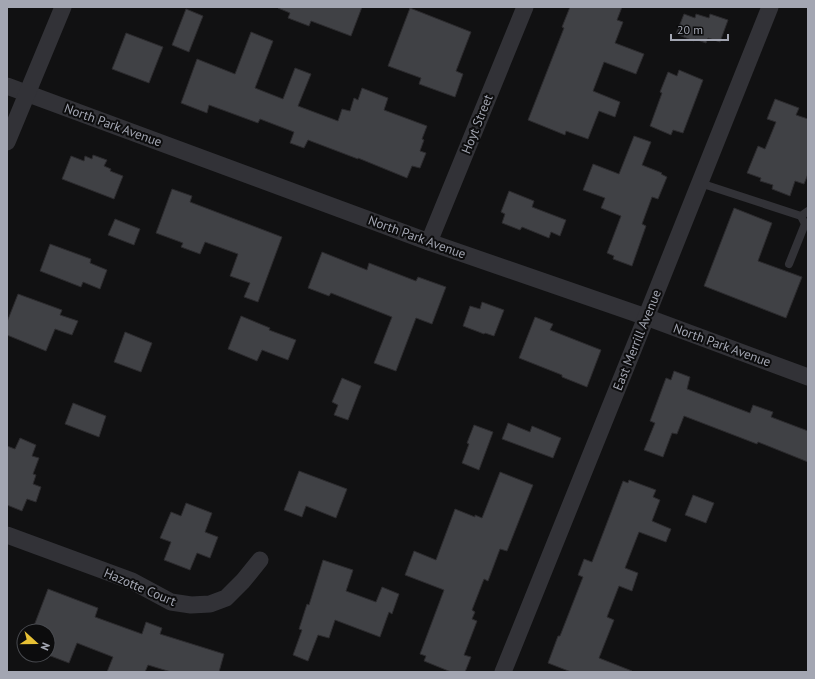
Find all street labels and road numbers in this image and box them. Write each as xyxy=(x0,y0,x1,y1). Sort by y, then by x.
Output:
street label: Hoyt Street xyxy=(457,91,497,156)
street label: North Park Avenue xyxy=(62,99,164,151)
street label: North Park Avenue xyxy=(366,211,468,263)
street label: East Merrill Avenue xyxy=(609,287,665,393)
street label: North Park Avenue xyxy=(671,319,773,371)
street label: Hazotte Court xyxy=(101,564,179,610)

